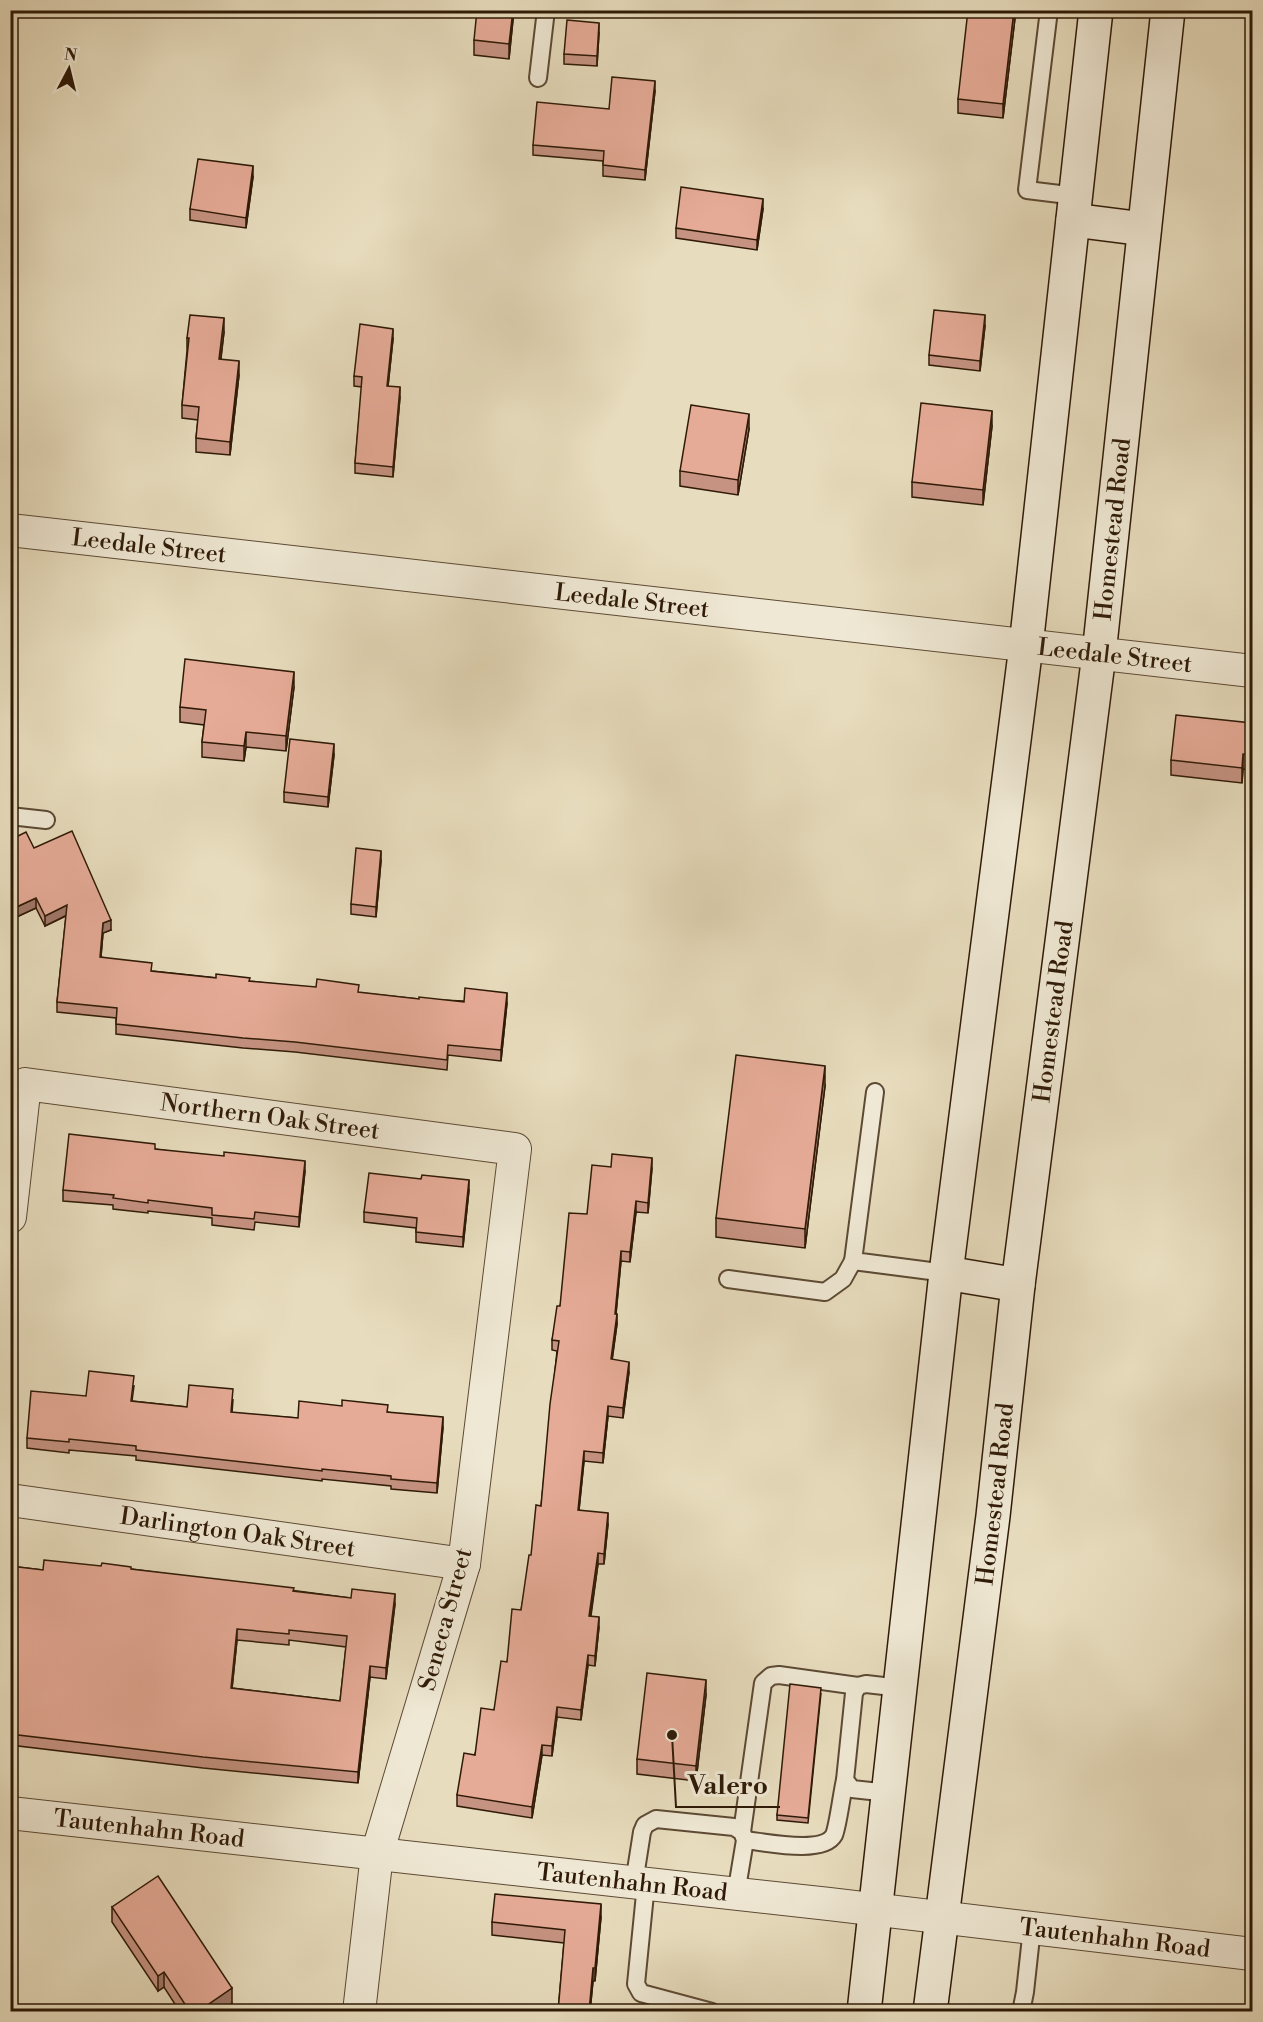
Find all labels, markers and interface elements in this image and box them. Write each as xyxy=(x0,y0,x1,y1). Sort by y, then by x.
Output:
north arrow xyxy=(39,39,99,99)
text: N xyxy=(63,44,79,66)
street label: Homestead Road xyxy=(1089,436,1138,622)
street label: Leedale Street xyxy=(70,523,228,571)
street label: Leedale Street xyxy=(553,578,711,625)
street label: Leedale Street xyxy=(1036,633,1194,680)
street label: Homestead Road xyxy=(1028,918,1081,1105)
street label: Northern Oak Street xyxy=(158,1088,382,1147)
street label: Homestead Road xyxy=(970,1401,1021,1587)
street label: Darlington Oak Street xyxy=(118,1502,358,1565)
street label: Seneca Street xyxy=(412,1544,480,1694)
callout: Valero xyxy=(676,1763,780,1807)
text: Valero xyxy=(687,1770,768,1802)
street label: Tautenhahn Road xyxy=(52,1804,246,1855)
street label: Tautenhahn Road xyxy=(535,1858,729,1909)
street label: Tautenhahn Road xyxy=(1018,1913,1212,1965)

